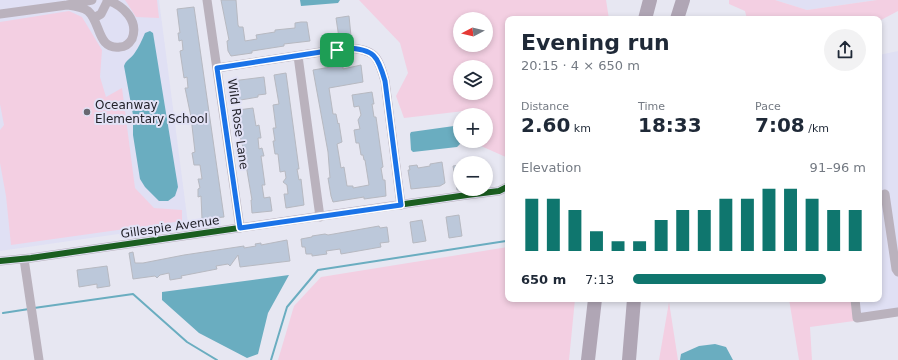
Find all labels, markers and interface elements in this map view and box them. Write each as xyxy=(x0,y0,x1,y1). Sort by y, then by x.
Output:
north arrow xyxy=(453,12,493,52)
map controls xyxy=(453,12,493,196)
button: share xyxy=(824,29,866,71)
text: Evening run xyxy=(521,30,670,55)
pin xyxy=(320,33,354,67)
icon: arrive xyxy=(326,39,348,61)
text: 20:15 · 4 × 650 m xyxy=(521,58,640,73)
button: layers xyxy=(453,60,493,100)
street label: Wild Rose Lane xyxy=(225,78,251,170)
place label: Oceanway Elementary School xyxy=(95,98,208,126)
text: Distance xyxy=(521,100,569,113)
text: Time xyxy=(638,100,665,113)
text: Pace xyxy=(755,100,781,113)
marker: Oceanway Elementary School xyxy=(82,107,92,117)
button: + xyxy=(453,108,493,148)
text: 2.60 xyxy=(521,113,570,137)
text: 18:33 xyxy=(638,113,702,137)
text: 7:08 xyxy=(755,113,805,137)
text: km xyxy=(570,122,591,135)
text: /km xyxy=(805,122,829,135)
button: − xyxy=(453,156,493,196)
text: Elevation xyxy=(521,160,581,175)
text: 91–96 m xyxy=(810,160,866,175)
street label: Gillespie Avenue xyxy=(120,213,220,241)
text: 650 m xyxy=(521,272,566,287)
text: 7:13 xyxy=(585,272,614,287)

